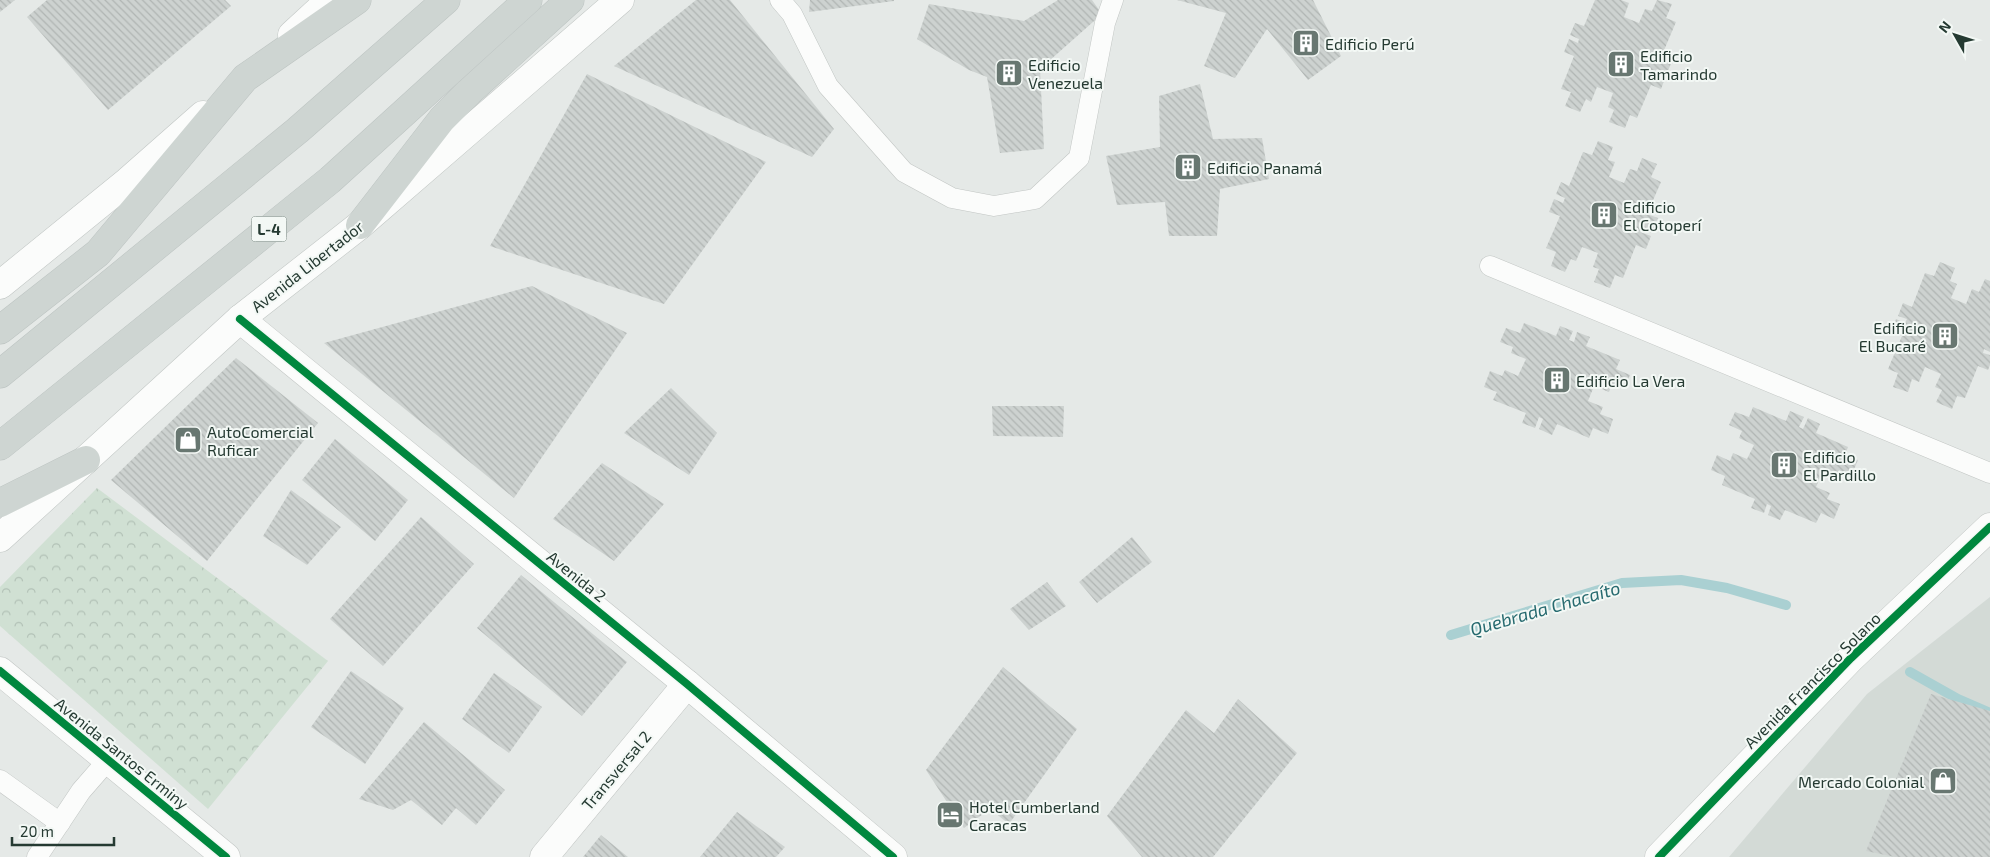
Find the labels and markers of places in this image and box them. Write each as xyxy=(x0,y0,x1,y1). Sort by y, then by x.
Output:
building icon: Edificio Perú xyxy=(1291,28,1321,58)
place label: Edificio Perú xyxy=(1325,34,1415,53)
place label: Edificio Tamarindo xyxy=(1640,46,1717,83)
building icon: Edificio Tamarindo xyxy=(1606,49,1636,79)
place label: Edificio Venezuela xyxy=(1028,55,1103,92)
building icon: Edificio Venezuela xyxy=(994,58,1024,88)
building icon: Edificio Panamá xyxy=(1173,152,1203,182)
place label: Edificio Panamá xyxy=(1207,158,1322,177)
place label: Edificio El Cotoperí xyxy=(1623,197,1703,234)
building icon: Edificio El Cotoperí xyxy=(1589,200,1619,230)
place label: Edificio El Bucaré xyxy=(1859,318,1926,355)
building icon: Edificio El Bucaré xyxy=(1930,321,1960,351)
building icon: Edificio La Vera xyxy=(1542,365,1572,395)
place label: Edificio La Vera xyxy=(1576,371,1685,390)
place label: AutoComercial Ruficar xyxy=(207,422,314,459)
shop icon: AutoComercial Ruficar xyxy=(173,425,203,455)
place label: Edificio El Pardillo xyxy=(1803,447,1876,484)
building icon: Edificio El Pardillo xyxy=(1769,450,1799,480)
shop icon: Mercado Colonial xyxy=(1928,766,1958,796)
place label: Mercado Colonial xyxy=(1798,772,1924,791)
place label: Hotel Cumberland Caracas xyxy=(969,797,1100,834)
hotel icon: Hotel Cumberland Caracas xyxy=(935,800,965,830)

